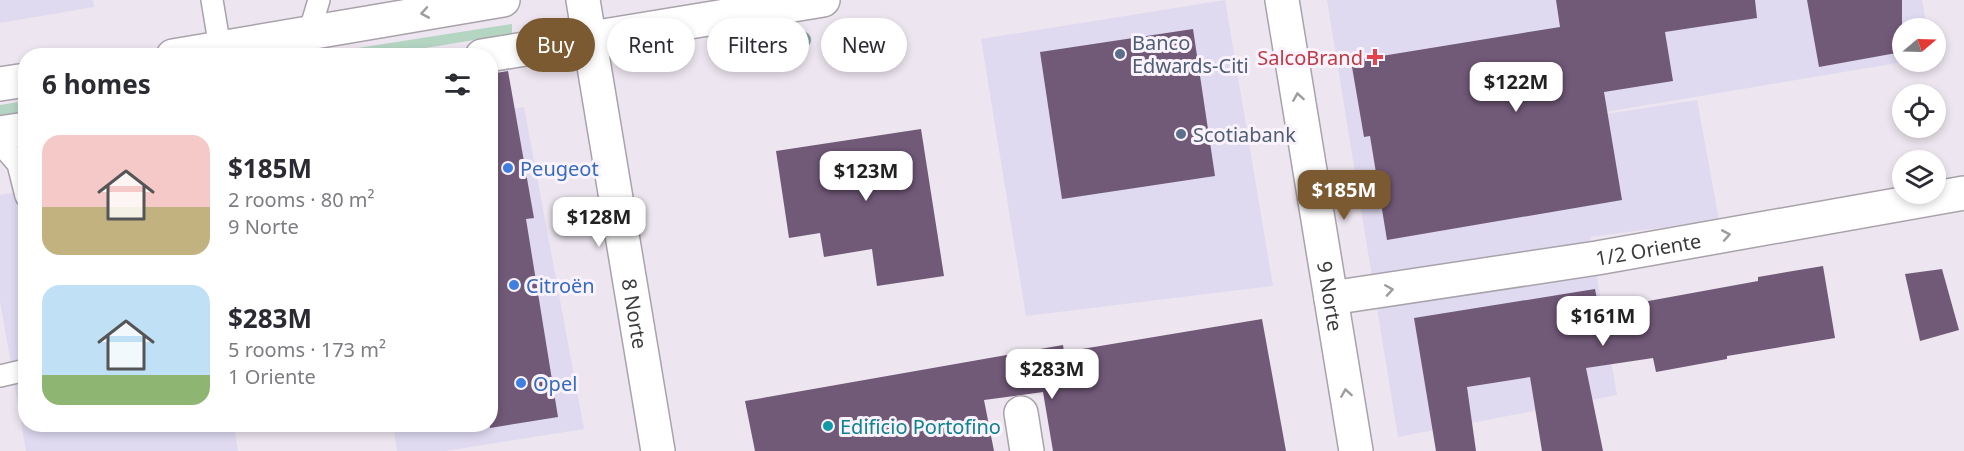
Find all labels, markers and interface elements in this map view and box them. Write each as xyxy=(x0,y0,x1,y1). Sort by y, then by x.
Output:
one-way arrow xyxy=(420,6,430,19)
chip: Buy xyxy=(516,18,595,72)
chip: Rent xyxy=(607,18,695,72)
chip: Filters xyxy=(707,18,809,72)
chip: New xyxy=(821,18,907,72)
north arrow xyxy=(1892,18,1946,72)
map controls xyxy=(1892,18,1946,204)
place label: Banco Edwards-Citi xyxy=(1132,29,1249,79)
place label: SalcoBrand xyxy=(1257,44,1363,71)
marker: Banco Edwards-Citi xyxy=(1113,47,1127,61)
marker: SalcoBrand xyxy=(1368,50,1382,64)
pin: $122M xyxy=(1474,62,1558,113)
text: 6 homes xyxy=(42,66,151,102)
icon: filters xyxy=(441,68,474,101)
text: $122M xyxy=(1484,68,1548,95)
button: locate xyxy=(1892,84,1946,138)
one-way arrow xyxy=(1293,92,1305,102)
place label: Scotiabank xyxy=(1193,121,1296,148)
marker: Scotiabank xyxy=(1174,127,1188,141)
text: $185M xyxy=(228,150,312,186)
button: layers xyxy=(1892,150,1946,204)
pin: $123M xyxy=(824,151,908,202)
place label: Peugeot xyxy=(520,155,599,182)
text: $123M xyxy=(834,157,898,184)
icon: home xyxy=(90,159,162,231)
marker: Peugeot xyxy=(501,161,515,175)
pin: $185M xyxy=(1302,170,1386,221)
text: $185M xyxy=(1312,176,1376,203)
text: 2 rooms · 80 m² xyxy=(228,186,375,213)
pin: $128M xyxy=(557,197,641,248)
text: $128M xyxy=(567,203,631,230)
text: 9 Norte xyxy=(228,213,299,240)
street label: 1/2 Oriente xyxy=(1593,226,1703,272)
one-way arrow xyxy=(1721,229,1731,242)
street label: 9 Norte xyxy=(1312,259,1350,333)
place label: Citroën xyxy=(526,272,595,299)
street label: 8 Norte xyxy=(616,277,654,351)
marker: Citroën xyxy=(507,278,521,292)
one-way arrow xyxy=(1384,284,1393,296)
pin: $161M xyxy=(1561,296,1645,347)
text: $283M xyxy=(228,300,312,336)
text: $161M xyxy=(1571,302,1635,329)
icon: home xyxy=(90,309,162,381)
text: 5 rooms · 173 m² xyxy=(228,336,386,363)
pin: $283M xyxy=(1010,349,1094,400)
text: $283M xyxy=(1020,355,1084,382)
text: 1 Oriente xyxy=(228,363,316,390)
place label: Opel xyxy=(533,370,577,397)
marker: Opel xyxy=(514,376,528,390)
one-way arrow xyxy=(1341,389,1353,398)
place label: Edificio Portofino xyxy=(840,413,1001,440)
marker: Edificio Portofino xyxy=(821,419,835,433)

